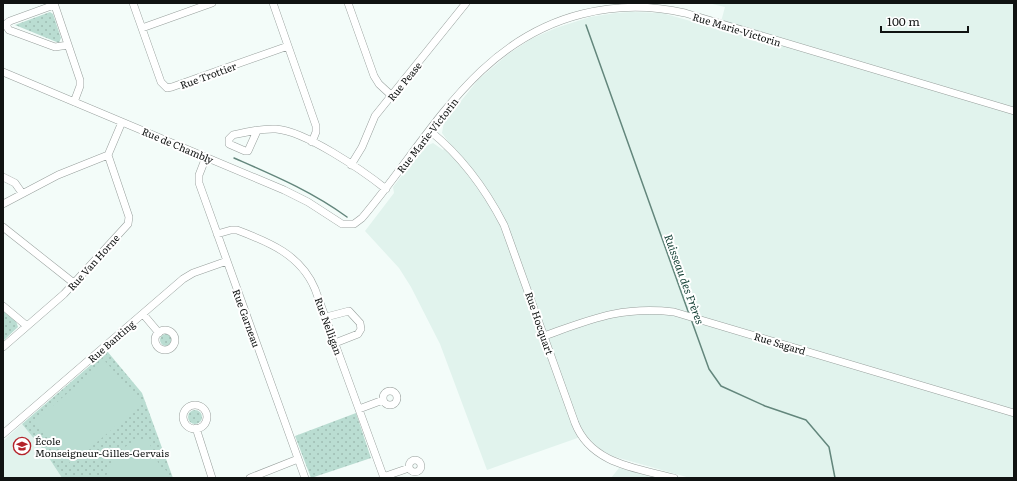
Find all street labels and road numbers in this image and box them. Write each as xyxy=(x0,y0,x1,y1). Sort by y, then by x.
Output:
street label: Rue Marie-Victorin xyxy=(691,8,783,50)
street label: Rue Trottier xyxy=(178,58,239,92)
street label: Rue Pease xyxy=(384,58,424,104)
street label: Rue Marie-Victorin xyxy=(393,94,461,176)
street label: Rue de Chambly xyxy=(140,123,216,167)
street label: Rue Van Horne xyxy=(64,230,122,294)
street label: Rue Garneau xyxy=(230,287,265,350)
street label: Rue Hocquart xyxy=(522,289,558,357)
street label: Rue Nelligan xyxy=(312,295,347,357)
street label: Rue Banting xyxy=(84,316,138,366)
street label: Rue Sagard xyxy=(752,328,808,358)

